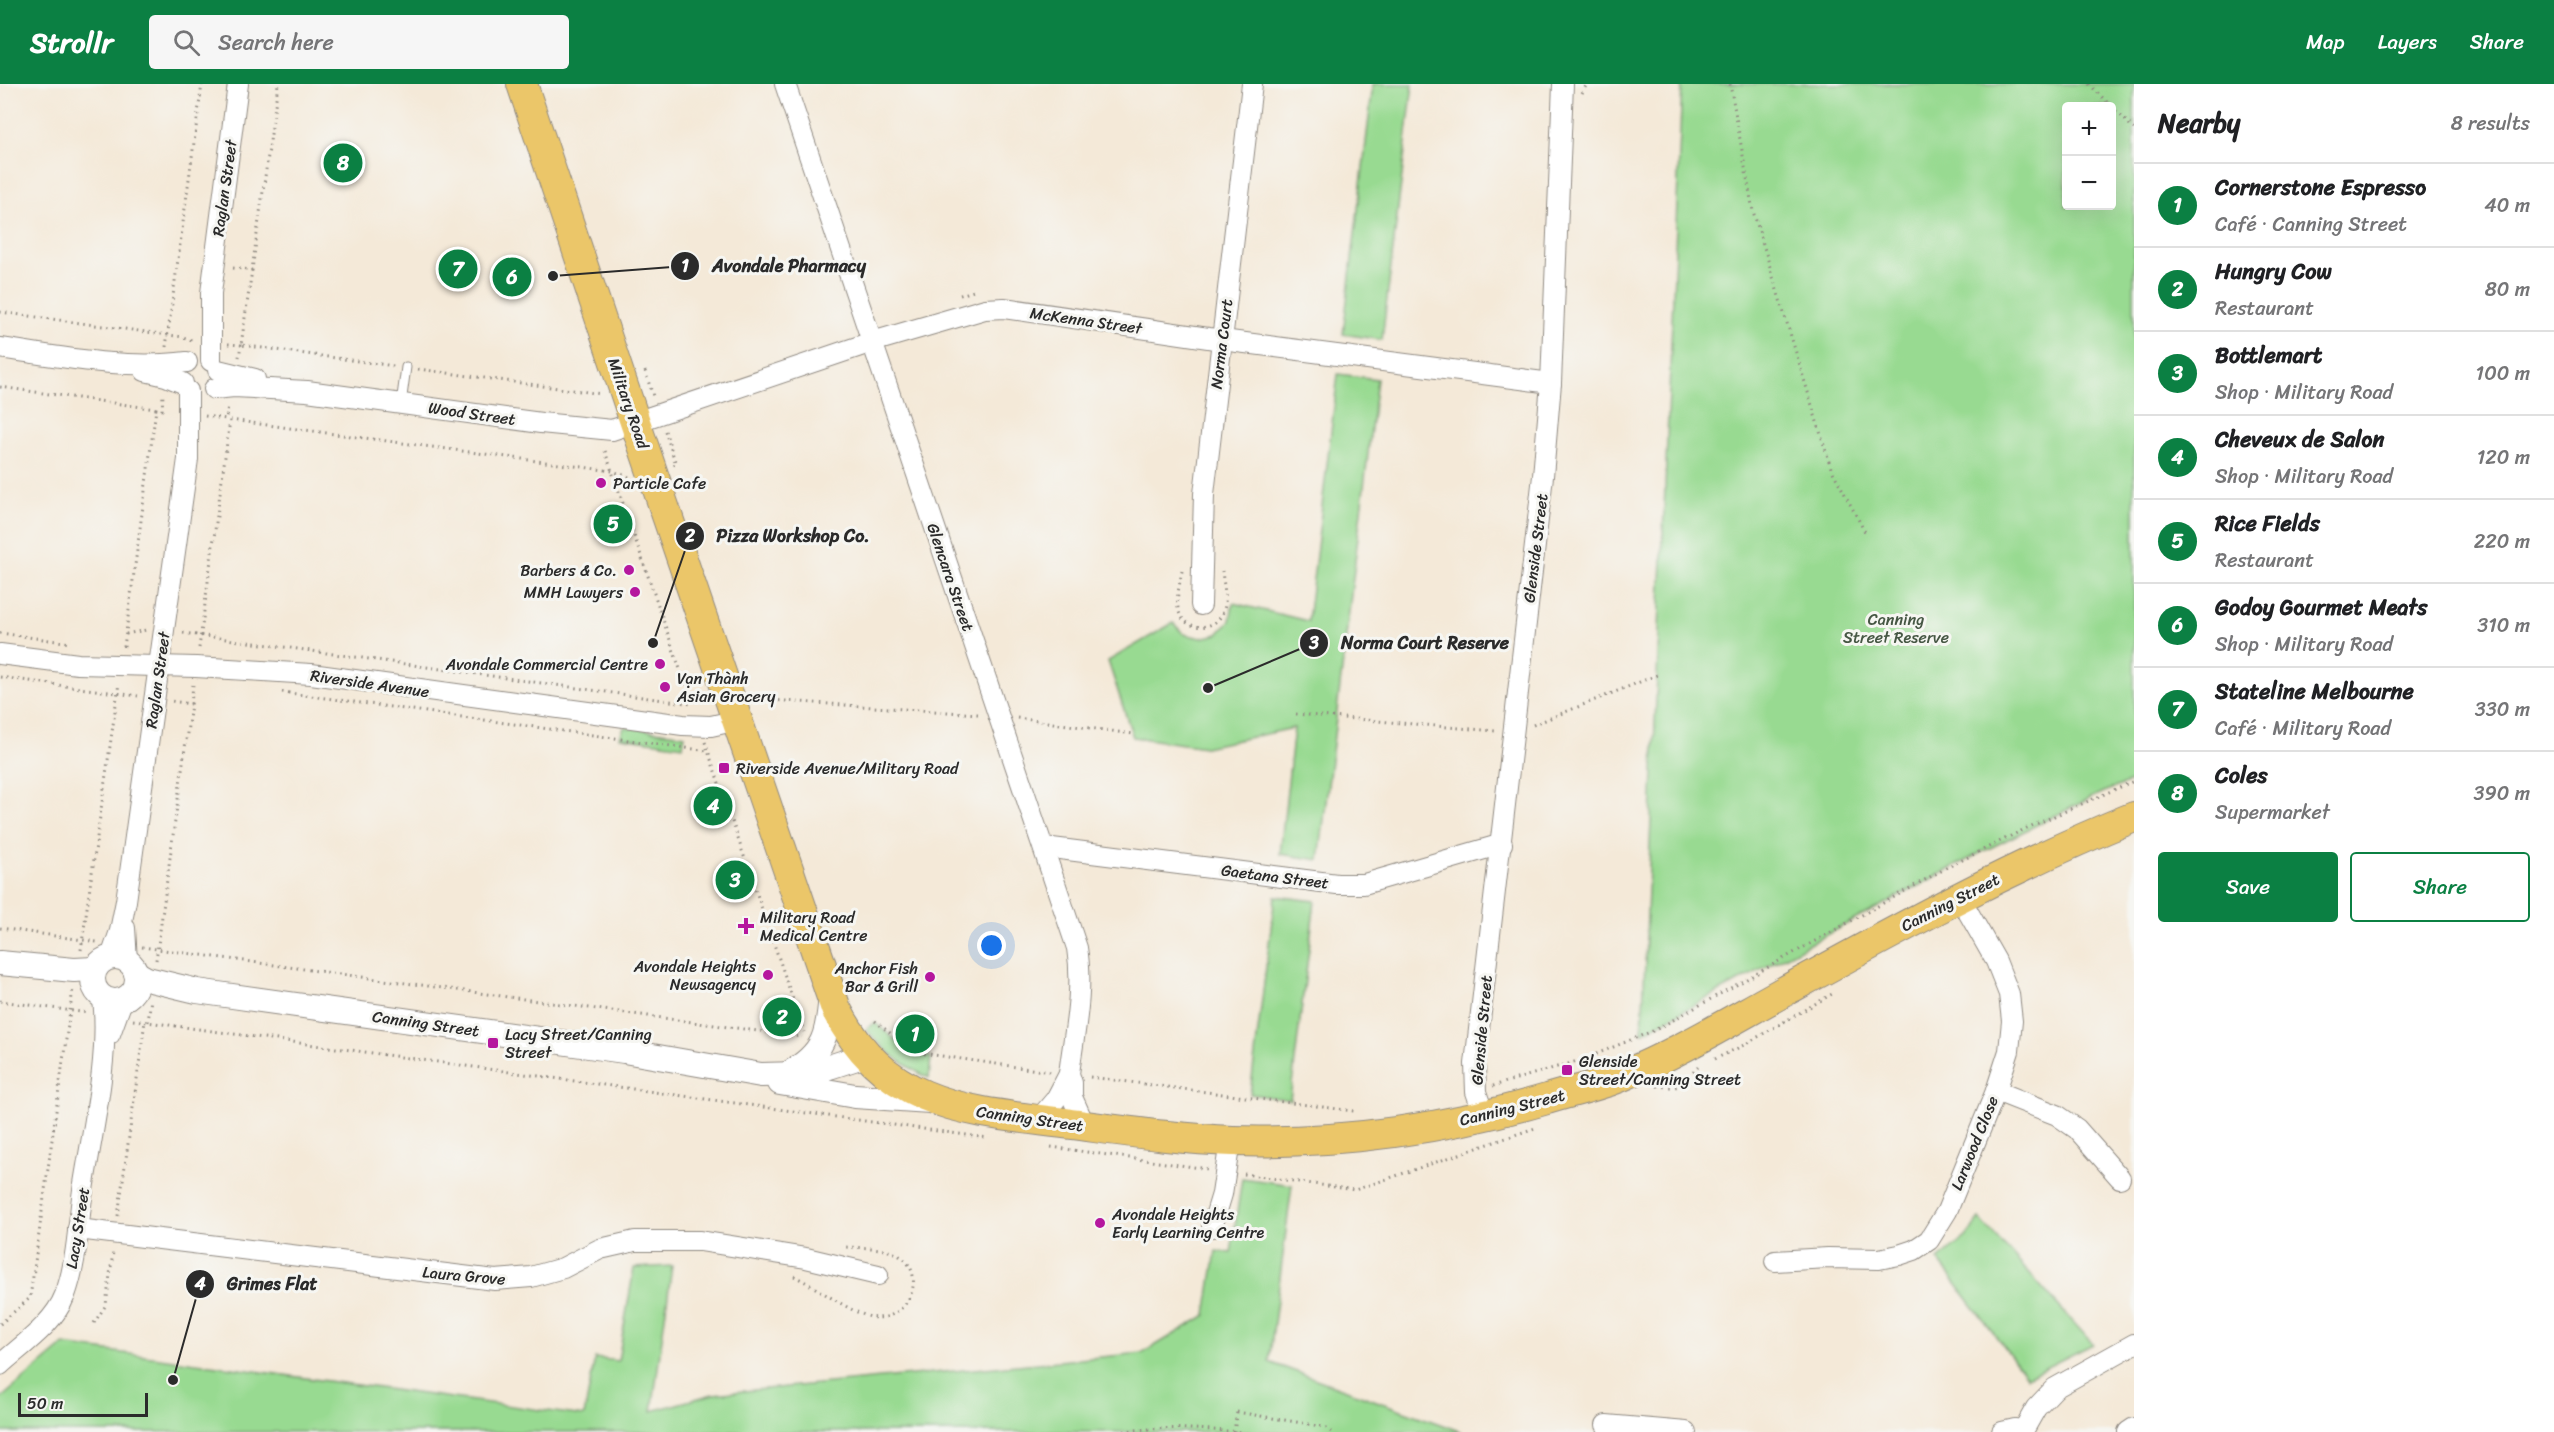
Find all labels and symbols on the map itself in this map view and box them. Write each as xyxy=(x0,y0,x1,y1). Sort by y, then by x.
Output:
street label: Raglan Street xyxy=(203,137,246,238)
pin: 8 xyxy=(324,140,362,185)
pin: 7 xyxy=(438,246,478,291)
callout: Avondale Pharmacy xyxy=(670,248,878,284)
text: 1 xyxy=(681,250,689,282)
text: Avondale Pharmacy xyxy=(711,250,867,282)
pin: 6 xyxy=(492,254,532,300)
street label: Norma Court xyxy=(1202,297,1241,391)
street label: McKenna Street xyxy=(1028,298,1144,343)
street label: Military Road xyxy=(599,354,658,454)
street label: Wood Street xyxy=(426,393,517,434)
place label: Particle Cafe xyxy=(613,469,706,498)
marker: Particle Cafe xyxy=(594,476,608,490)
street label: Glenside Street xyxy=(1514,492,1557,604)
pin: 5 xyxy=(594,502,632,546)
callout: Pizza Workshop Co. xyxy=(675,518,882,554)
street label: Glencara Street xyxy=(918,519,983,635)
text: 2 xyxy=(684,520,696,552)
text: Pizza Workshop Co. xyxy=(716,520,870,552)
place label: Barbers & Co. xyxy=(520,556,617,585)
marker: Barbers & Co. xyxy=(622,563,636,577)
place label: MMH Lawyers xyxy=(524,578,624,607)
marker: MMH Lawyers xyxy=(628,585,642,599)
park label: Canning Street Reserve xyxy=(1843,605,1949,652)
callout: Norma Court Reserve xyxy=(1299,625,1521,661)
text: 3 xyxy=(1308,627,1319,659)
text: Norma Court Reserve xyxy=(1340,627,1510,659)
street label: Raglan Street xyxy=(136,629,179,730)
place label: Avondale Commercial Centre xyxy=(445,650,648,679)
marker: Avondale Commercial Centre xyxy=(653,657,667,671)
street label: Riverside Avenue xyxy=(309,661,431,706)
place label: Vạn Thành Asian Grocery xyxy=(676,664,776,711)
marker: Vạn Thành Asian Grocery xyxy=(658,680,672,694)
place label: Riverside Avenue/Military Road xyxy=(736,754,960,783)
marker: Riverside Avenue/Military Road xyxy=(717,761,731,775)
pin: 4 xyxy=(694,784,732,828)
street label: Gaetana Street xyxy=(1220,856,1330,897)
pin: 3 xyxy=(716,858,754,902)
street label: Canning Street xyxy=(1896,865,2005,940)
place label: Military Road Medical Centre xyxy=(760,903,867,950)
marker: Military Road Medical Centre xyxy=(737,917,755,935)
your location xyxy=(977,931,1006,960)
place label: Avondale Heights Newsagency xyxy=(633,952,757,999)
place label: Anchor Fish Bar & Grill xyxy=(834,954,918,1001)
marker: Avondale Heights Newsagency xyxy=(761,968,775,982)
marker: Anchor Fish Bar & Grill xyxy=(923,970,937,984)
street label: Glenside Street xyxy=(1462,974,1501,1086)
pin: 2 xyxy=(762,994,802,1040)
street label: Canning Street xyxy=(371,1002,481,1045)
pin: 1 xyxy=(896,1012,934,1056)
place label: Lacy Street/Canning Street xyxy=(505,1020,652,1067)
marker: Lacy Street/Canning Street xyxy=(486,1036,500,1050)
place label: Glenside Street/Canning Street xyxy=(1579,1047,1741,1094)
marker: Glenside Street/Canning Street xyxy=(1560,1063,1574,1077)
street label: Canning Street xyxy=(1456,1080,1568,1135)
street label: Larwood Close xyxy=(1942,1091,2007,1195)
street label: Canning Street xyxy=(975,1097,1085,1140)
street label: Lacy Street xyxy=(57,1185,98,1271)
place label: Avondale Heights Early Learning Centre xyxy=(1111,1200,1264,1247)
marker: Avondale Heights Early Learning Centre xyxy=(1093,1216,1107,1230)
street label: Laura Grove xyxy=(421,1257,507,1294)
callout: Grimes Flat xyxy=(185,1266,329,1302)
text: 4 xyxy=(193,1268,206,1300)
text: Grimes Flat xyxy=(226,1268,317,1300)
scale bar xyxy=(18,1390,148,1418)

